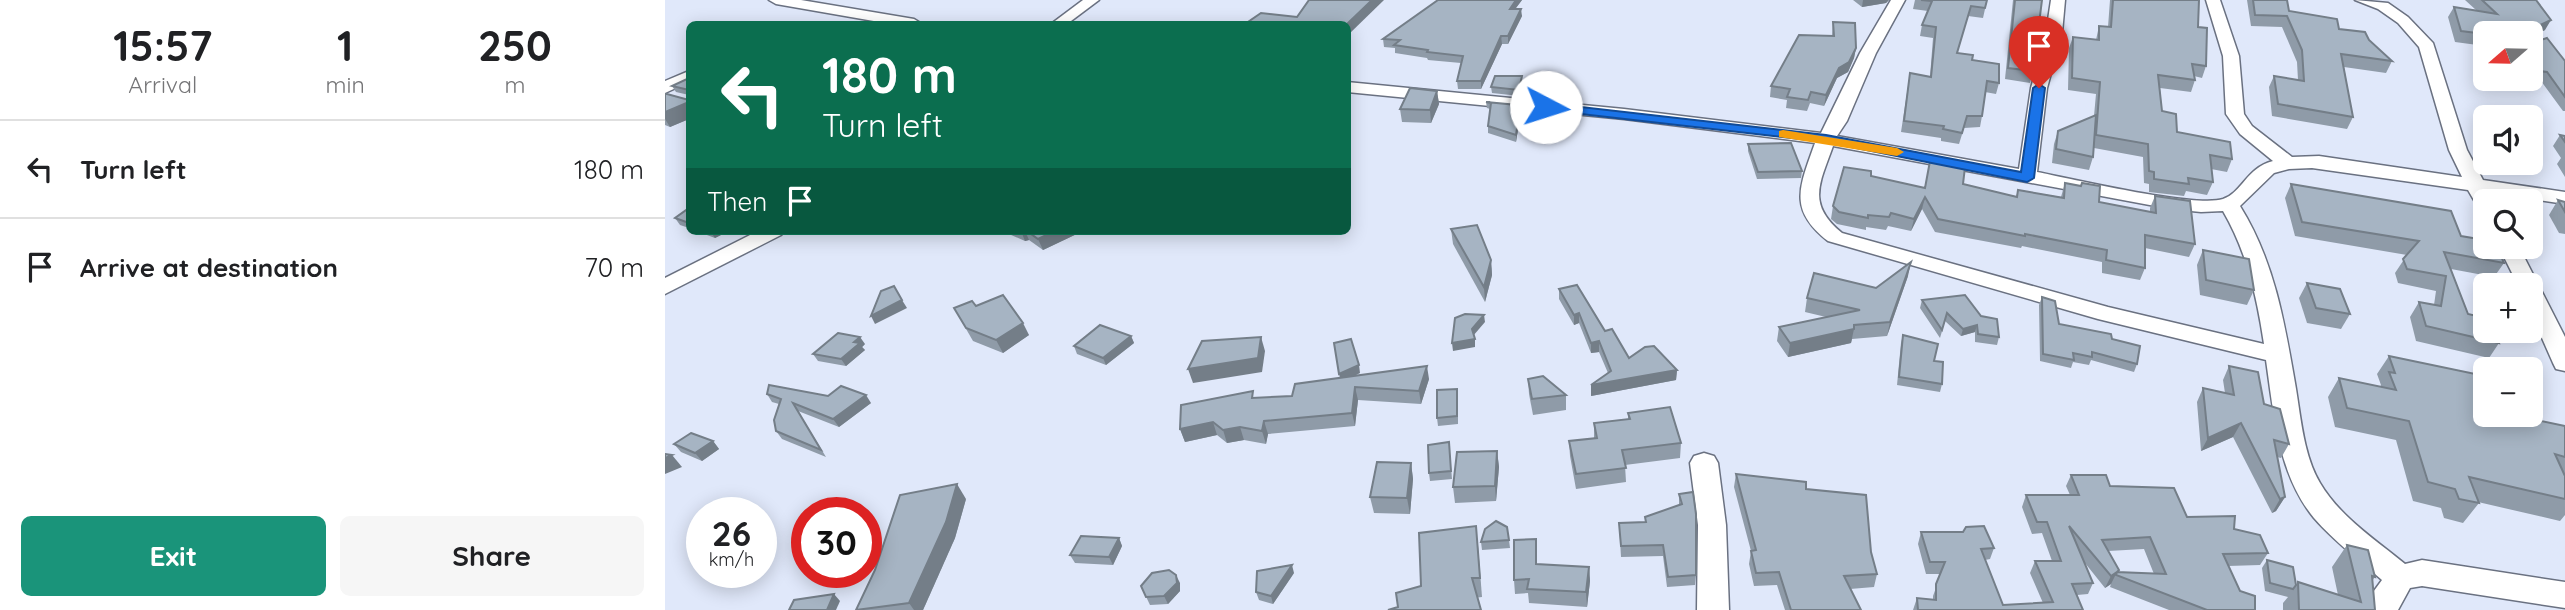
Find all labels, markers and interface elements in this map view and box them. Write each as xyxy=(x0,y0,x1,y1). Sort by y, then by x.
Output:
pin xyxy=(2009,16,2069,88)
text: 15:57 xyxy=(113,19,212,72)
text: 1 xyxy=(337,19,353,72)
text: 250 xyxy=(478,19,552,72)
north arrow xyxy=(2473,21,2543,91)
map controls xyxy=(2473,21,2543,427)
icon: arrive xyxy=(2020,27,2058,65)
text: 180 m xyxy=(822,44,957,105)
icon: left xyxy=(707,49,798,140)
text: Arrival xyxy=(128,70,197,99)
text: min xyxy=(326,70,365,99)
text: m xyxy=(504,70,525,99)
position arrow xyxy=(1509,70,1583,144)
text: Turn left xyxy=(822,105,943,145)
button: sound xyxy=(2473,105,2543,175)
icon: left xyxy=(21,150,59,188)
text: Turn left xyxy=(80,153,187,186)
text: 180 m xyxy=(574,153,644,186)
icon: arrive xyxy=(781,182,819,220)
text: Then xyxy=(707,185,767,218)
button: search xyxy=(2473,189,2543,259)
icon: arrive xyxy=(21,248,59,286)
text: Arrive at destination xyxy=(80,251,338,284)
text: 70 m xyxy=(584,251,644,284)
button: + xyxy=(2473,273,2543,343)
button: − xyxy=(2473,357,2543,427)
speed limit sign: 30 xyxy=(791,497,882,588)
text: 26 xyxy=(712,511,751,555)
button: Exit xyxy=(21,516,326,596)
button: Share xyxy=(340,516,644,596)
text: km/h xyxy=(709,548,754,571)

